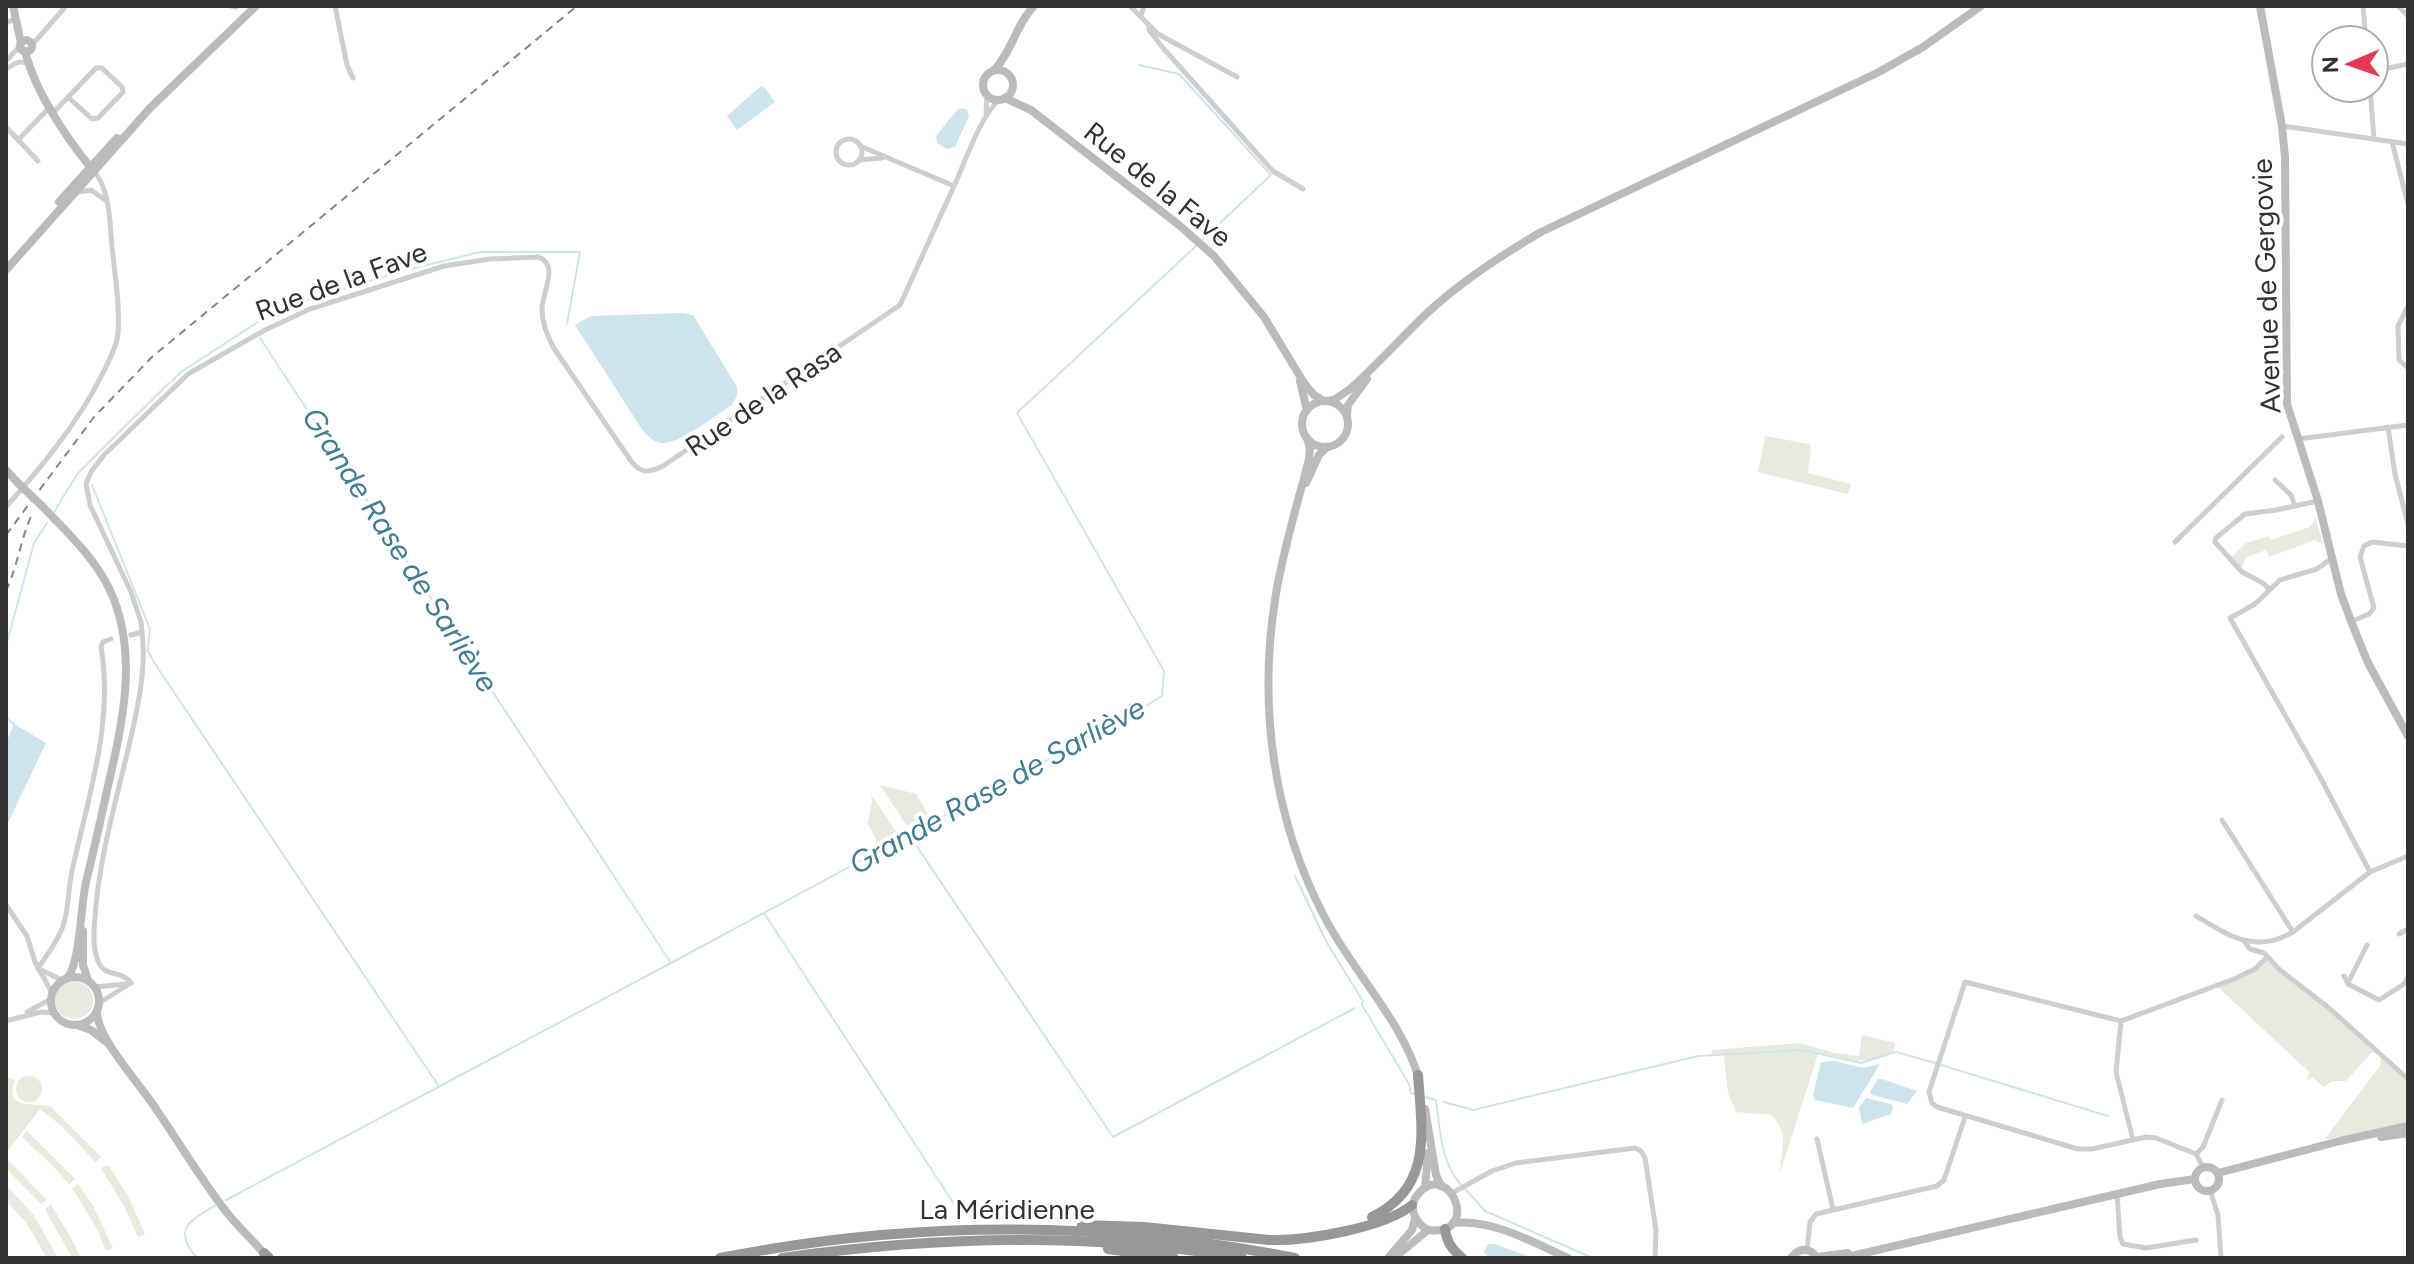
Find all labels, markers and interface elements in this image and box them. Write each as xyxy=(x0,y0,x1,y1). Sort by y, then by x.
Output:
north arrow xyxy=(2310,24,2390,104)
text: N xyxy=(2317,56,2344,74)
street label: Rue de la Fave xyxy=(1077,114,1239,254)
street label: Avenue de Gergovie xyxy=(2245,158,2287,414)
street label: Rue de la Fave xyxy=(251,234,431,328)
street label: Rue de la Rasa xyxy=(679,334,847,464)
water label: Grande Rase de Sarliève xyxy=(294,400,506,699)
water label: Grande Rase de Sarliève xyxy=(842,689,1151,882)
street label: La Méridienne xyxy=(919,1192,1095,1226)

